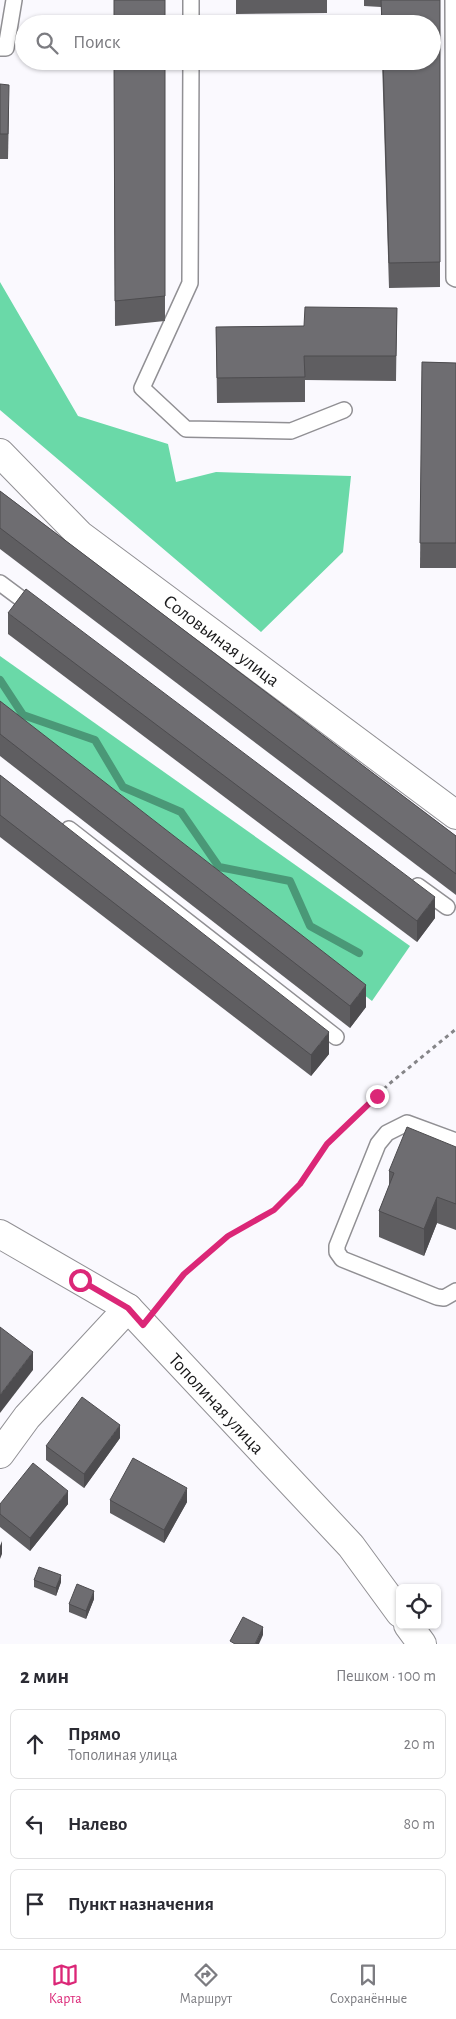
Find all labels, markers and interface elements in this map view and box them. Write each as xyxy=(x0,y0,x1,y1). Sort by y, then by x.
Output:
search box xyxy=(15,15,441,70)
icon: search xyxy=(33,29,61,57)
text: Поиск xyxy=(73,33,120,52)
street label: Соловьиная улица xyxy=(160,592,283,691)
route end xyxy=(366,1085,389,1108)
route start xyxy=(69,1269,92,1292)
street label: Тополиная улица xyxy=(165,1350,267,1458)
map controls xyxy=(396,1584,441,1629)
button: locate xyxy=(396,1584,441,1629)
text: 2 мин xyxy=(20,1666,69,1687)
text: Пешком · 100 m xyxy=(336,1668,436,1684)
text: Прямо xyxy=(68,1725,121,1744)
icon: ahead xyxy=(21,1730,49,1758)
text: 20 m xyxy=(404,1736,435,1752)
text: Тополиная улица xyxy=(68,1747,178,1763)
icon: left xyxy=(21,1810,49,1838)
text: Налево xyxy=(68,1815,127,1834)
text: 80 m xyxy=(404,1816,435,1832)
icon: arrive xyxy=(21,1890,49,1918)
text: Пункт назначения xyxy=(68,1895,214,1914)
tab: Карта xyxy=(49,1961,82,2008)
tab: Маршрут xyxy=(179,1961,232,2008)
tab: Сохранённые xyxy=(330,1961,407,2008)

